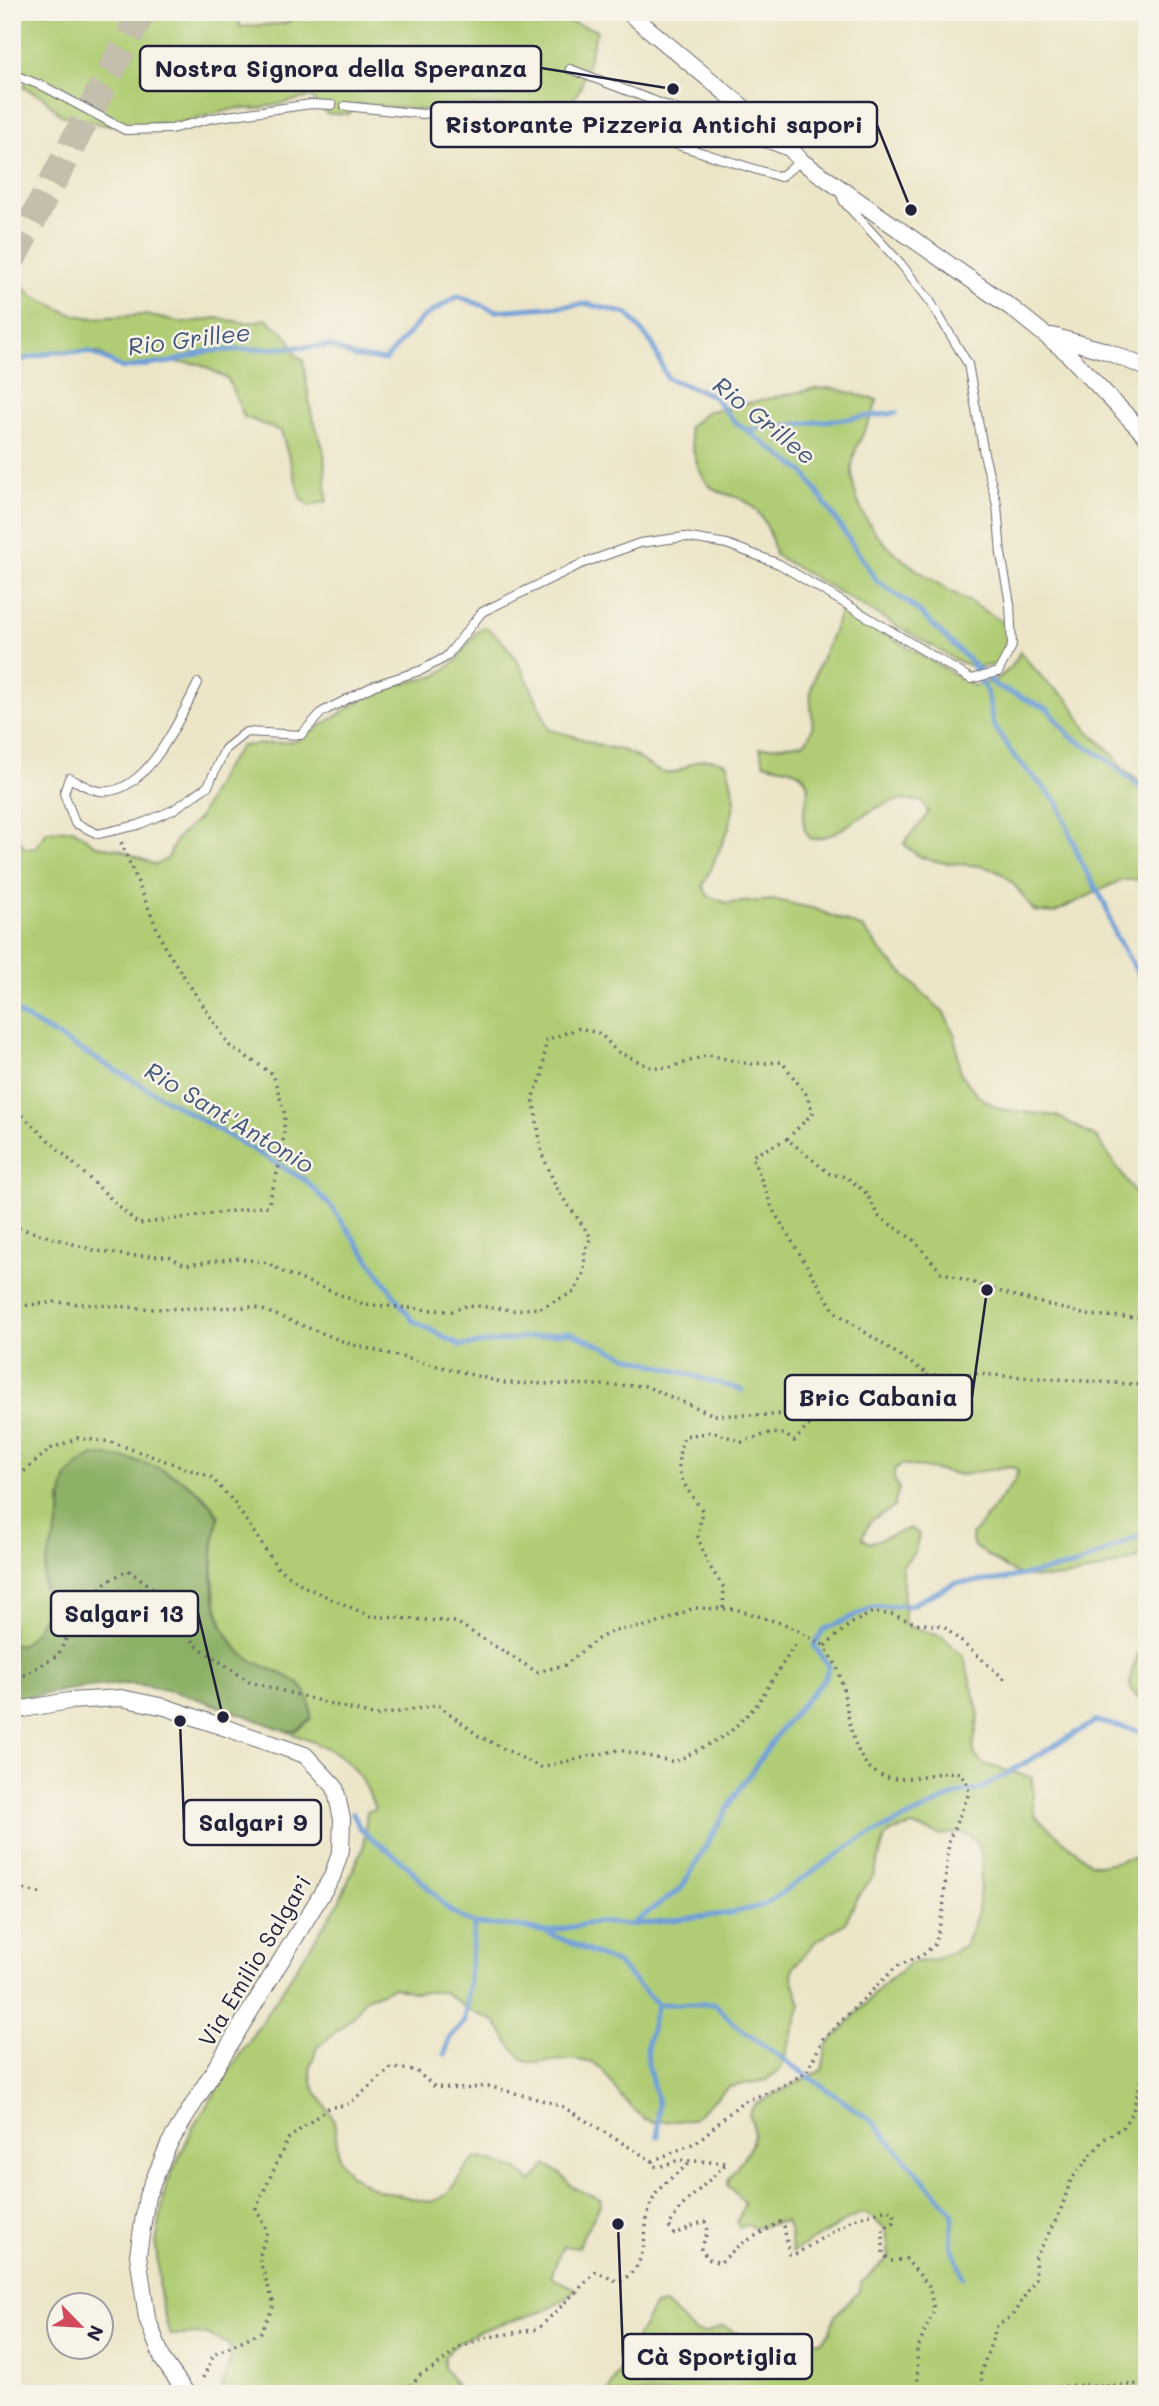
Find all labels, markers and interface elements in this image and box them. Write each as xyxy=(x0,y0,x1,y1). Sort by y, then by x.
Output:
callout: Nostra Signora della Speranza xyxy=(140,46,541,91)
text: Nostra Signora della Speranza xyxy=(155,52,527,83)
callout: Ristorante Pizzeria Antichi sapori xyxy=(431,102,877,147)
text: Ristorante Pizzeria Antichi sapori xyxy=(445,108,863,139)
water label: Rio Grillee xyxy=(126,316,252,361)
water label: Rio Grillee xyxy=(707,369,823,471)
water label: Rio Sant'Antonio xyxy=(140,1054,320,1179)
callout: Bric Cabania xyxy=(785,1375,972,1420)
text: Bric Cabania xyxy=(799,1381,957,1412)
callout: Salgari 13 xyxy=(51,1591,198,1636)
text: Salgari 13 xyxy=(64,1597,184,1628)
callout: Salgari 9 xyxy=(184,1800,321,1845)
text: Salgari 9 xyxy=(199,1806,307,1837)
street label: Via Emilio Salgari xyxy=(191,1869,317,2052)
north arrow xyxy=(46,2290,116,2360)
text: N xyxy=(81,2322,110,2345)
callout: Cà Sportiglia xyxy=(623,2334,812,2379)
text: Cà Sportiglia xyxy=(637,2340,797,2371)

